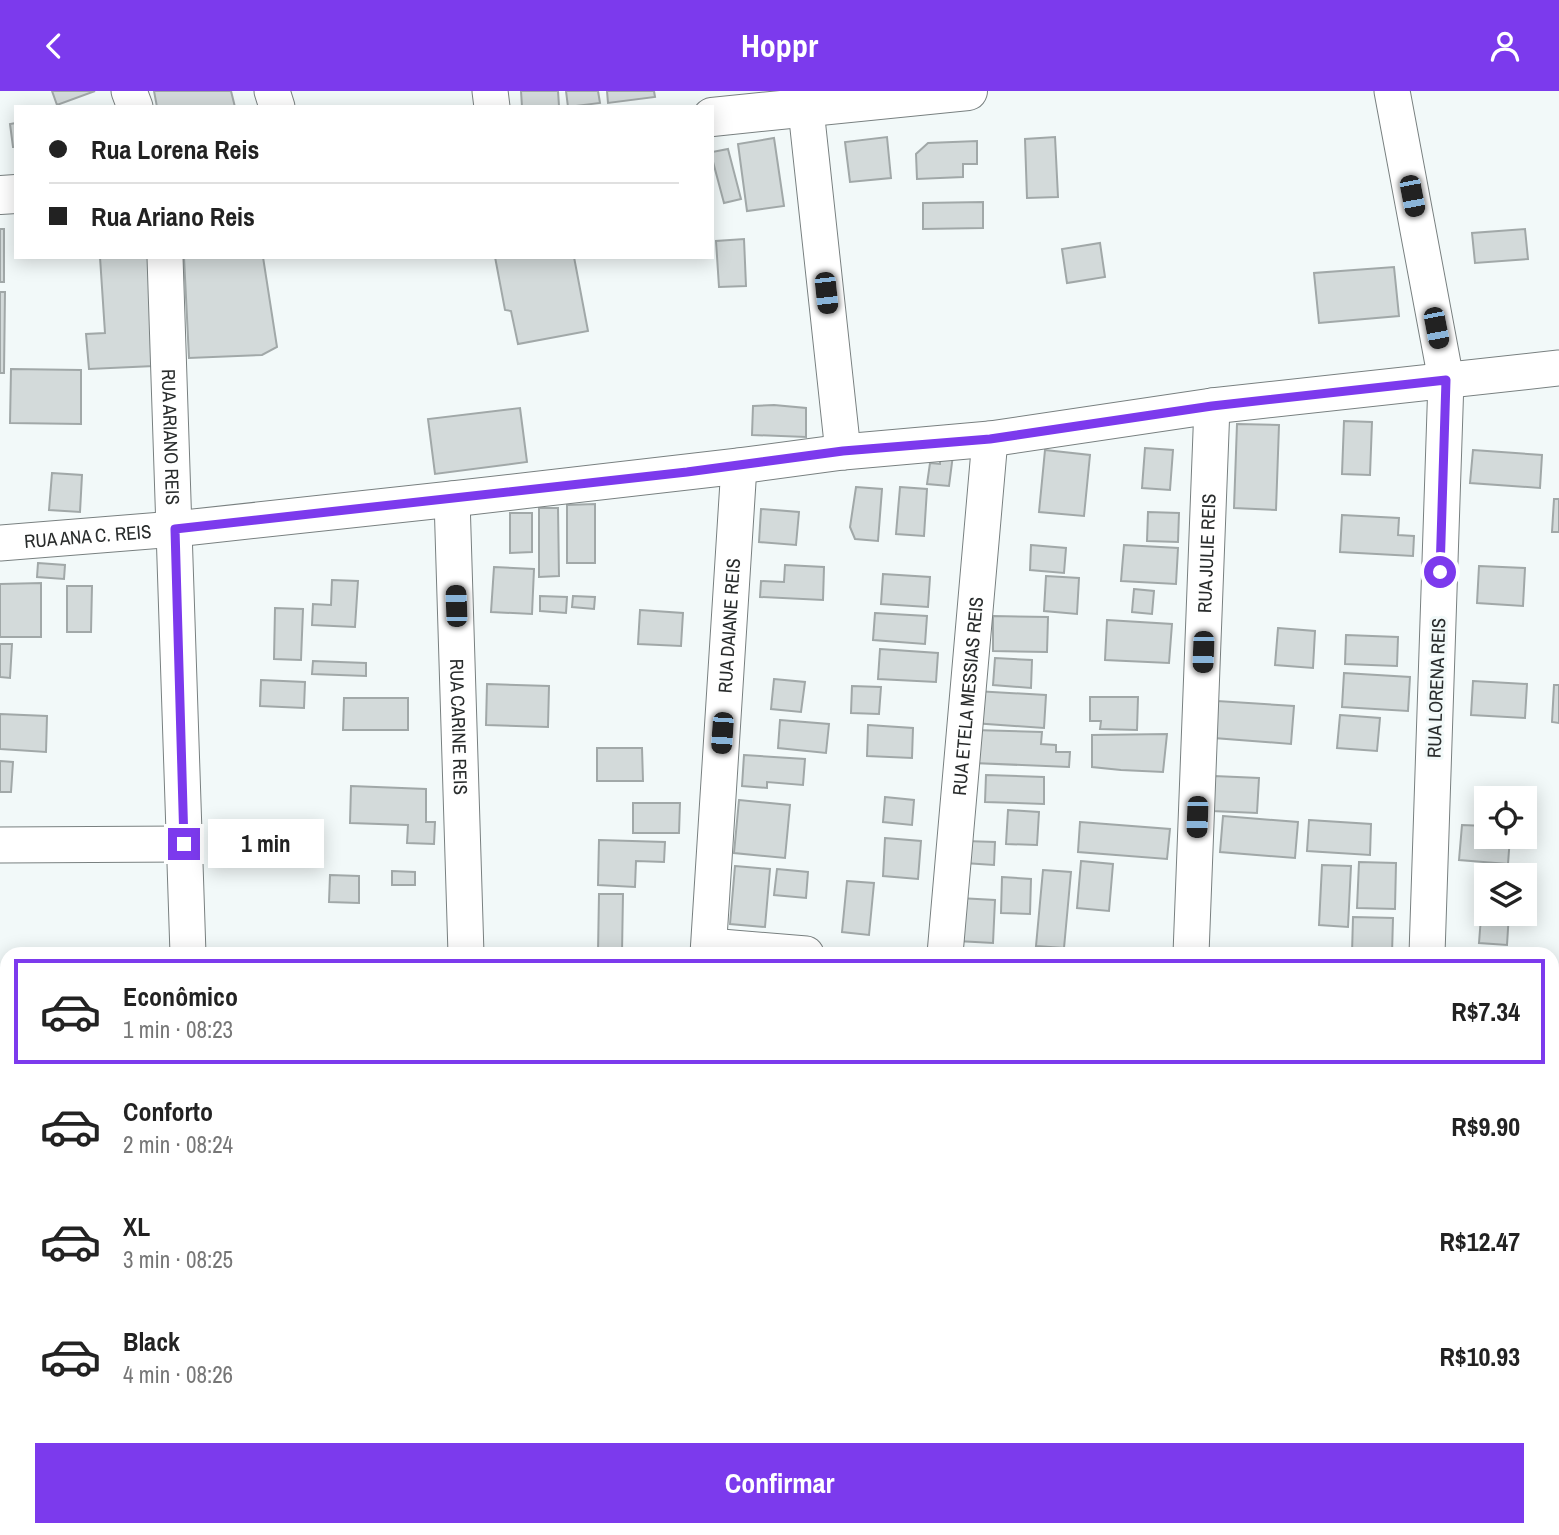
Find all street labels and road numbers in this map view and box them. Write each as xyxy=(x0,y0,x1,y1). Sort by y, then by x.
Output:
street label: RUA ARIANO REIS xyxy=(156,368,186,505)
street label: RUA JULIE REIS xyxy=(1191,493,1222,614)
street label: RUA ANA C. REIS xyxy=(23,518,152,554)
street label: RUA DAIANE REIS xyxy=(712,557,746,694)
street label: RUA ETELA MESSIAS REIS xyxy=(946,596,989,796)
street label: RUA LORENA REIS xyxy=(1421,617,1451,759)
street label: RUA CARINE REIS xyxy=(444,659,474,795)

